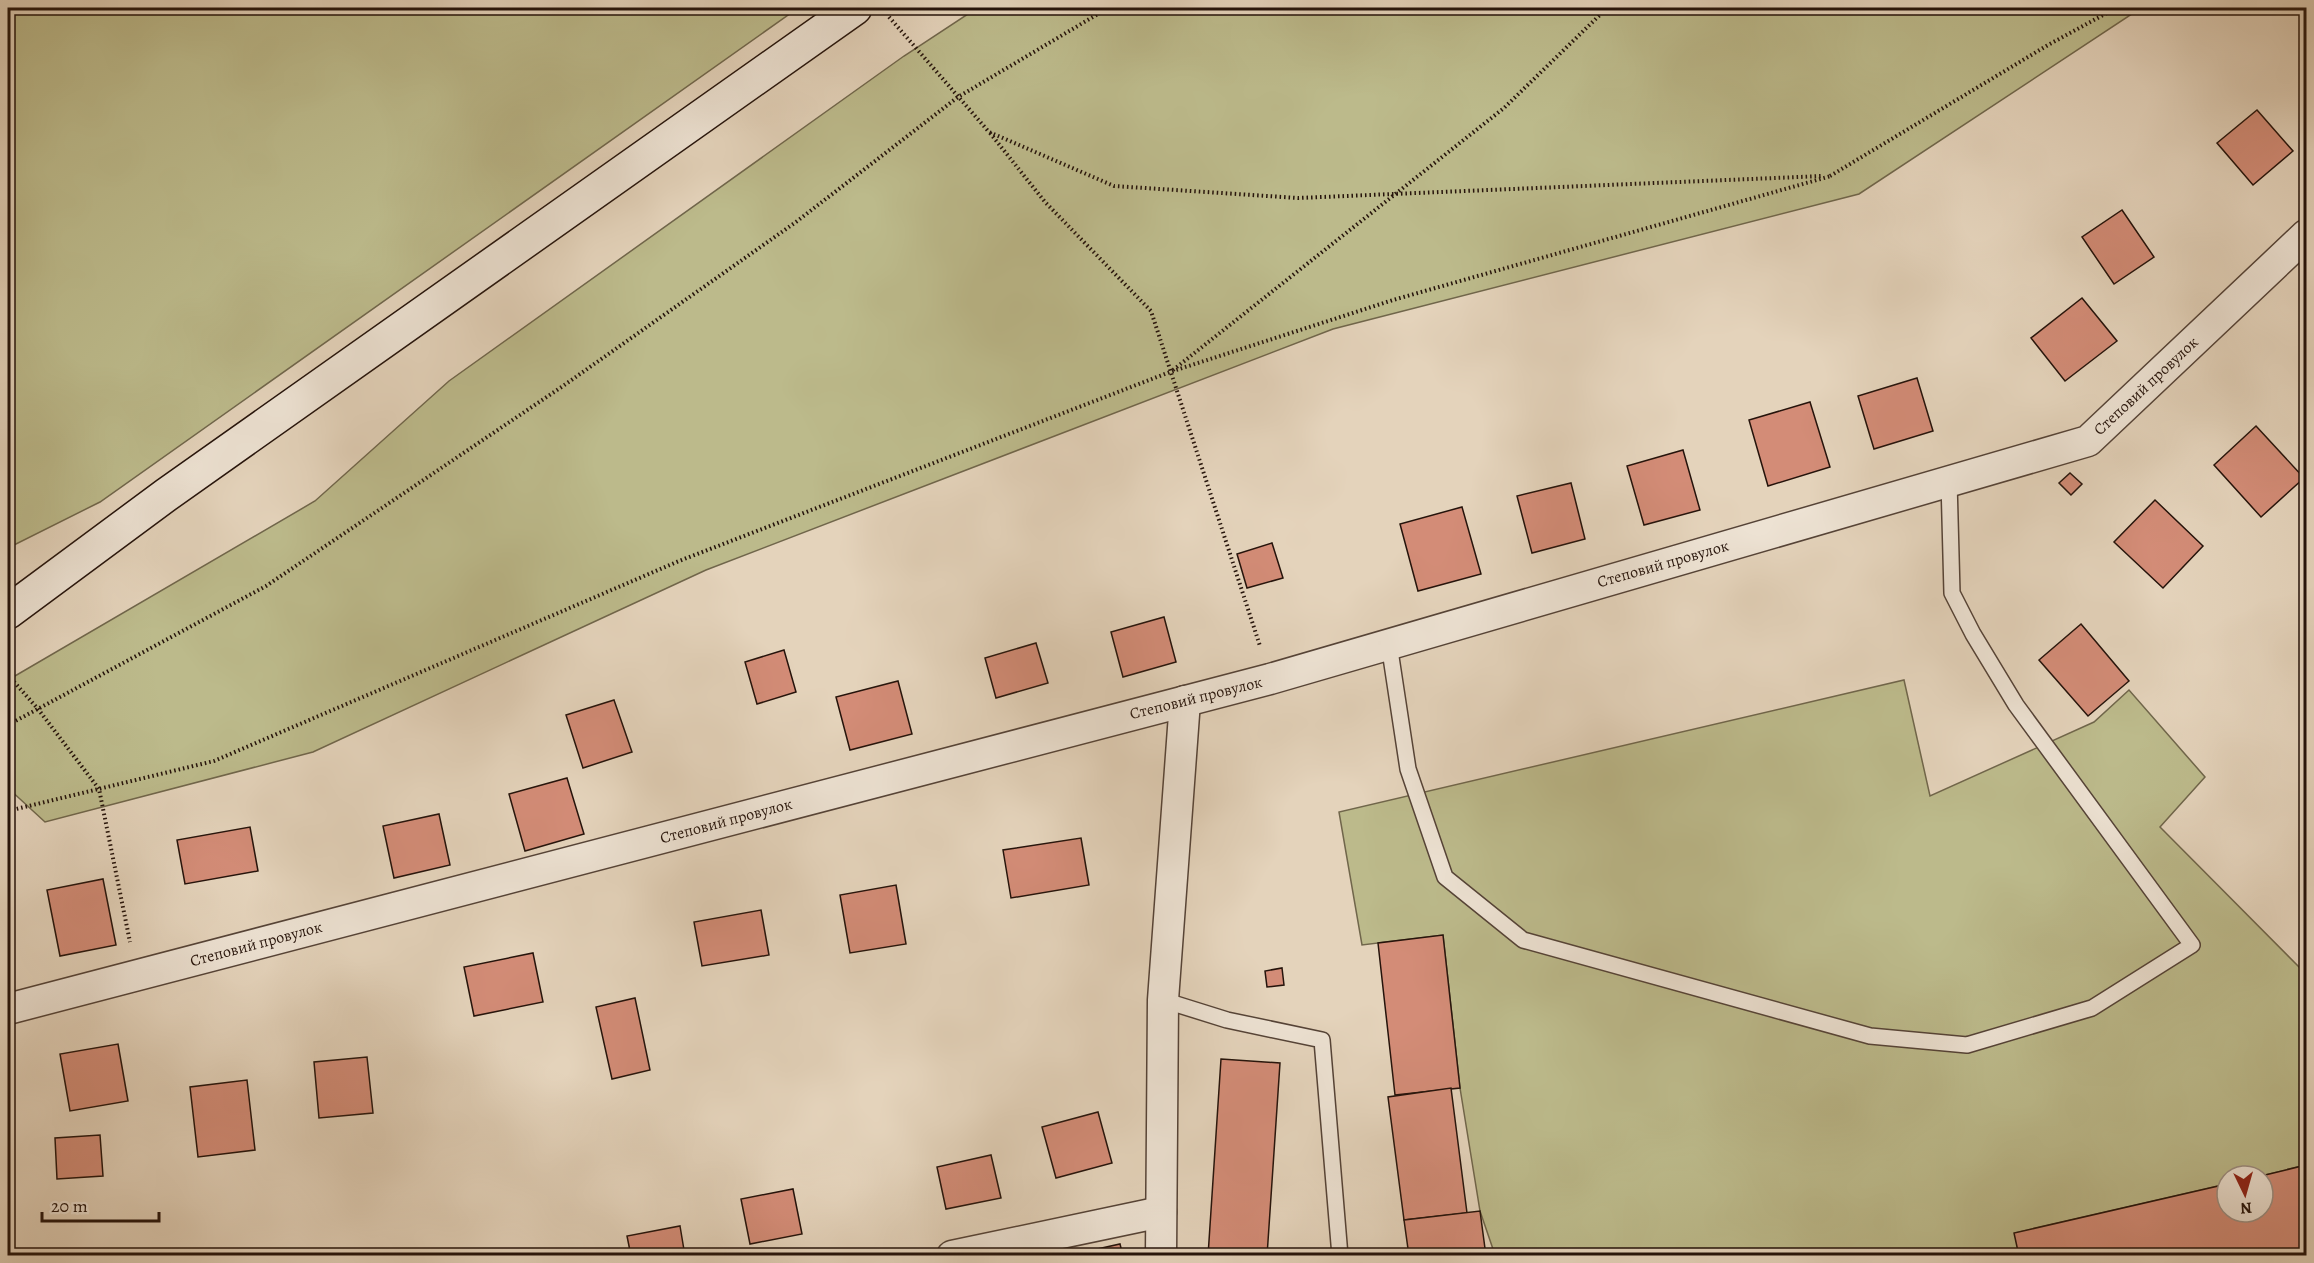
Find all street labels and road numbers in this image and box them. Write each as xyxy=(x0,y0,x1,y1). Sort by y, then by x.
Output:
street label: Степовий провулок xyxy=(2089,332,2203,440)
street label: Степовий провулок xyxy=(1595,535,1731,593)
street label: Степовий провулок xyxy=(1127,671,1265,725)
street label: Степовий провулок xyxy=(658,793,794,849)
street label: Степовий провулок xyxy=(188,916,324,972)

